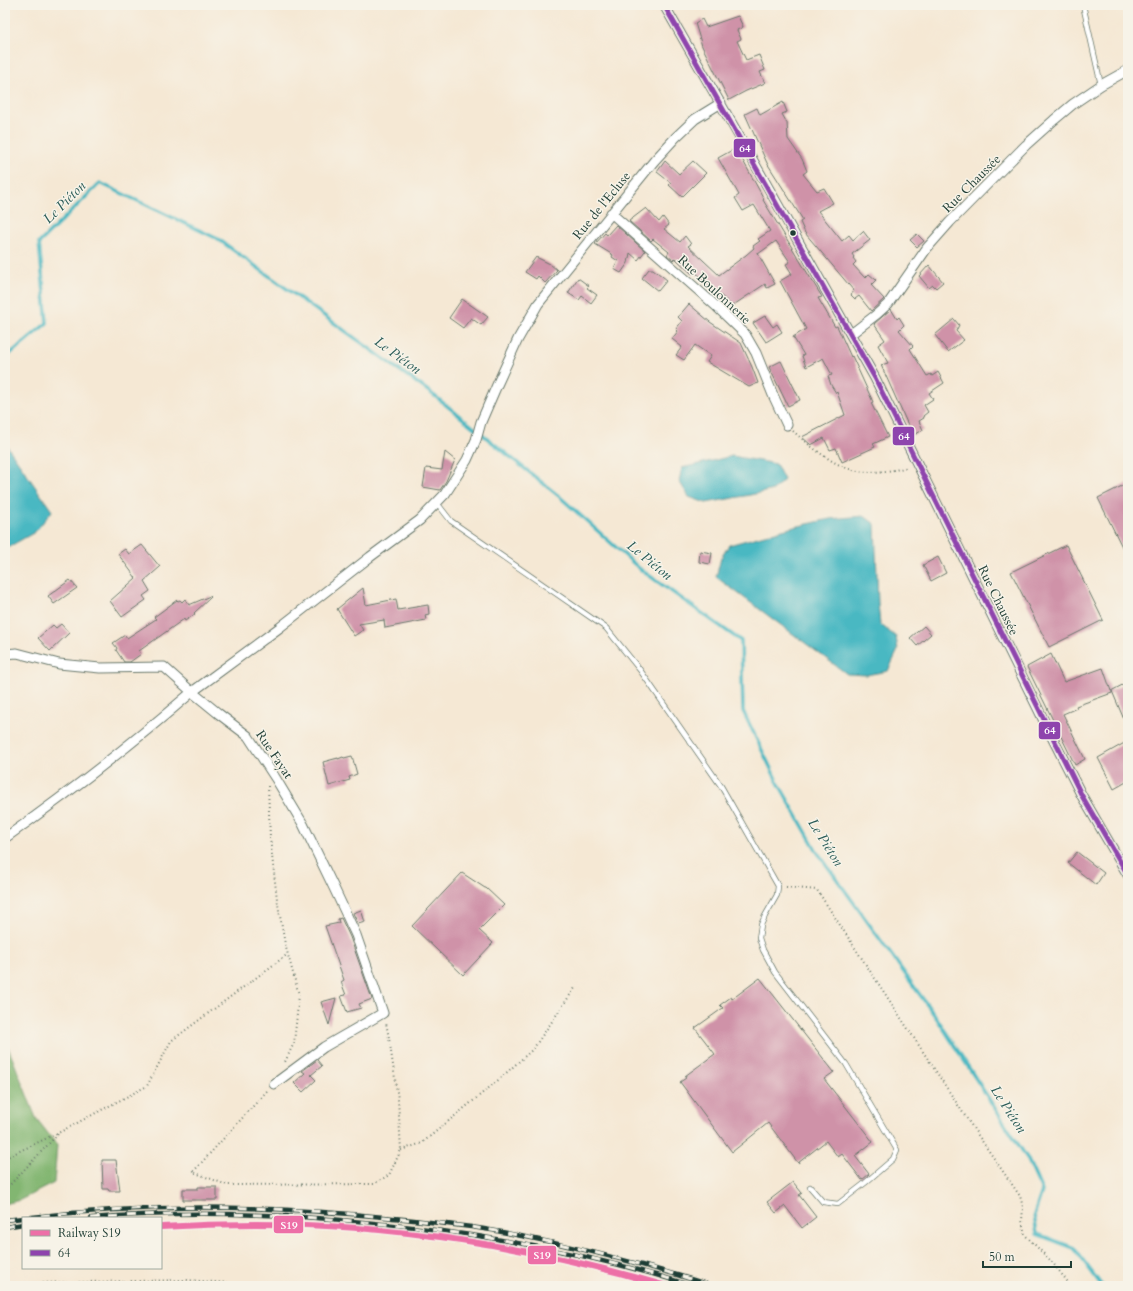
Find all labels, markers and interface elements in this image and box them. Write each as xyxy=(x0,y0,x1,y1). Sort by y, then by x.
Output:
line badge: 64 xyxy=(733,138,756,158)
text: 64 xyxy=(739,141,751,156)
street label: Rue Chaussée xyxy=(939,150,1005,217)
street label: Rue de l'Ecluse xyxy=(569,168,635,243)
water label: Le Piéton xyxy=(39,177,90,228)
unlabelled marker xyxy=(788,228,798,238)
street label: Rue Boulonnerie xyxy=(674,251,755,328)
water label: Le Piéton xyxy=(371,332,425,379)
line badge: 64 xyxy=(892,426,915,446)
text: 64 xyxy=(898,429,910,444)
water label: Le Piéton xyxy=(623,536,676,585)
street label: Rue Chaussée xyxy=(973,562,1023,639)
line badge: 64 xyxy=(1038,721,1061,740)
text: 64 xyxy=(1044,723,1056,738)
street label: Rue Fayat xyxy=(251,727,297,782)
water label: Le Piéton xyxy=(803,815,848,870)
water label: Le Piéton xyxy=(986,1082,1031,1137)
line badge: S19 xyxy=(273,1215,304,1234)
legend xyxy=(22,1217,162,1269)
text: S19 xyxy=(280,1218,298,1233)
text: Railway S19 xyxy=(58,1225,121,1241)
scale bar xyxy=(983,1243,1071,1269)
text: 64 xyxy=(58,1245,70,1261)
line badge: S19 xyxy=(527,1245,557,1265)
text: S19 xyxy=(533,1248,551,1263)
text: 50 m xyxy=(989,1249,1016,1265)

